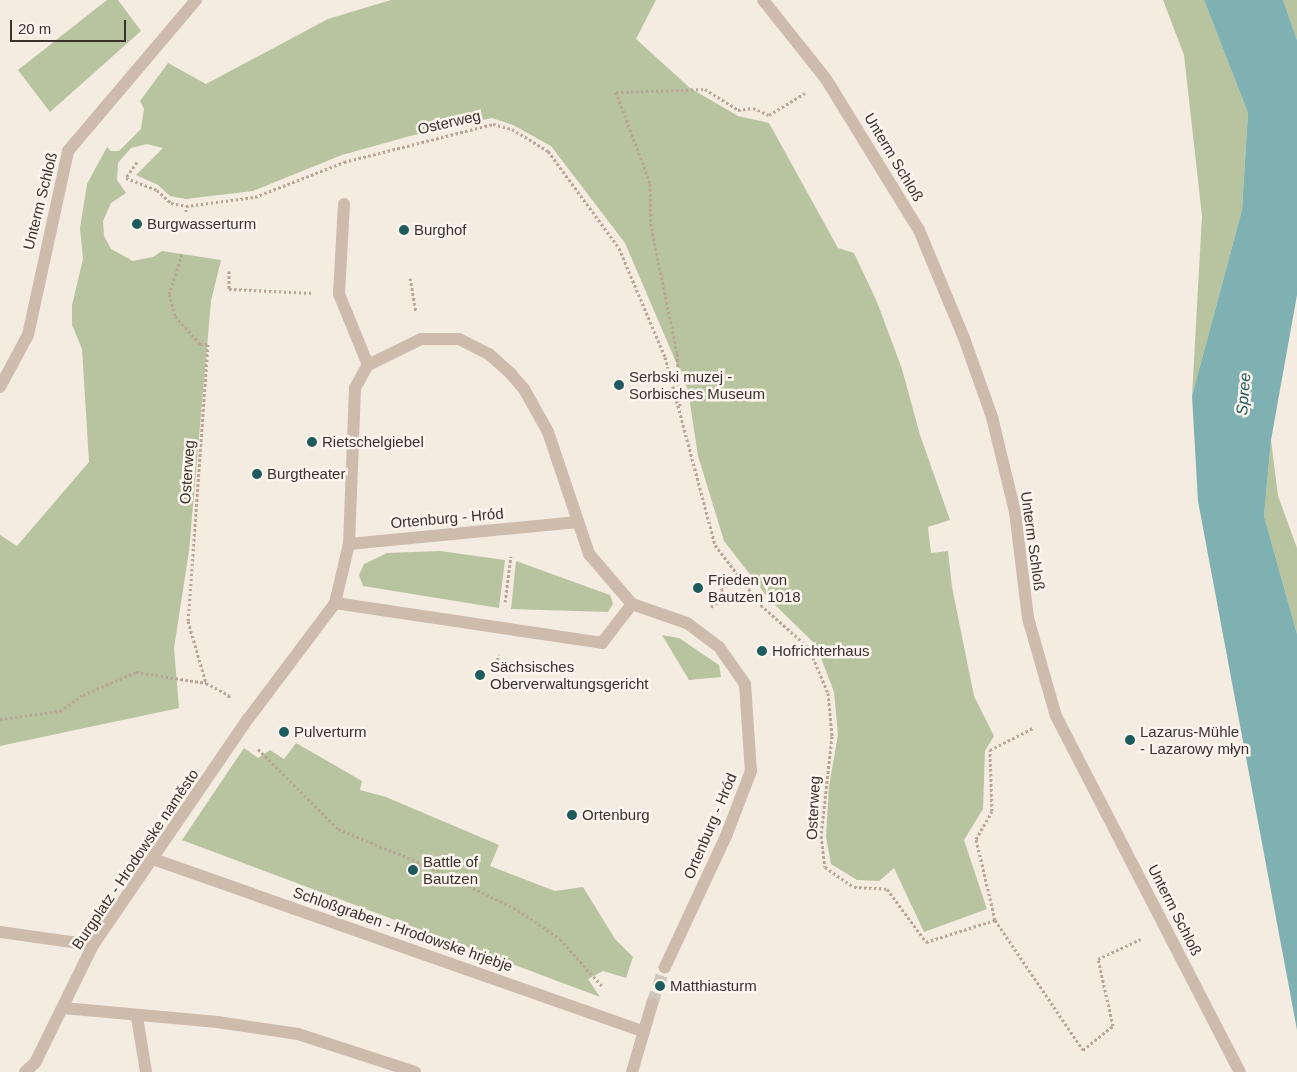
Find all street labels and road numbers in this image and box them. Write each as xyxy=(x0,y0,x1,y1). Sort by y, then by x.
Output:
street label: Osterweg xyxy=(416,106,482,138)
street label: Unterm Schloß xyxy=(861,109,927,205)
street label: Unterm Schloß xyxy=(19,150,61,252)
street label: Osterweg xyxy=(176,439,198,505)
street label: Unterm Schloß xyxy=(1017,490,1049,592)
street label: Ortenburg - Hród xyxy=(390,504,504,532)
street label: Burgplatz - Hrodowske naměsto xyxy=(68,765,202,953)
street label: Ortenburg - Hród xyxy=(680,770,740,882)
street label: Osterweg xyxy=(802,775,824,841)
street label: Unterm Schloß xyxy=(1144,861,1206,959)
street label: Schloßgraben - Hrodowske hrjebje xyxy=(291,883,515,975)

